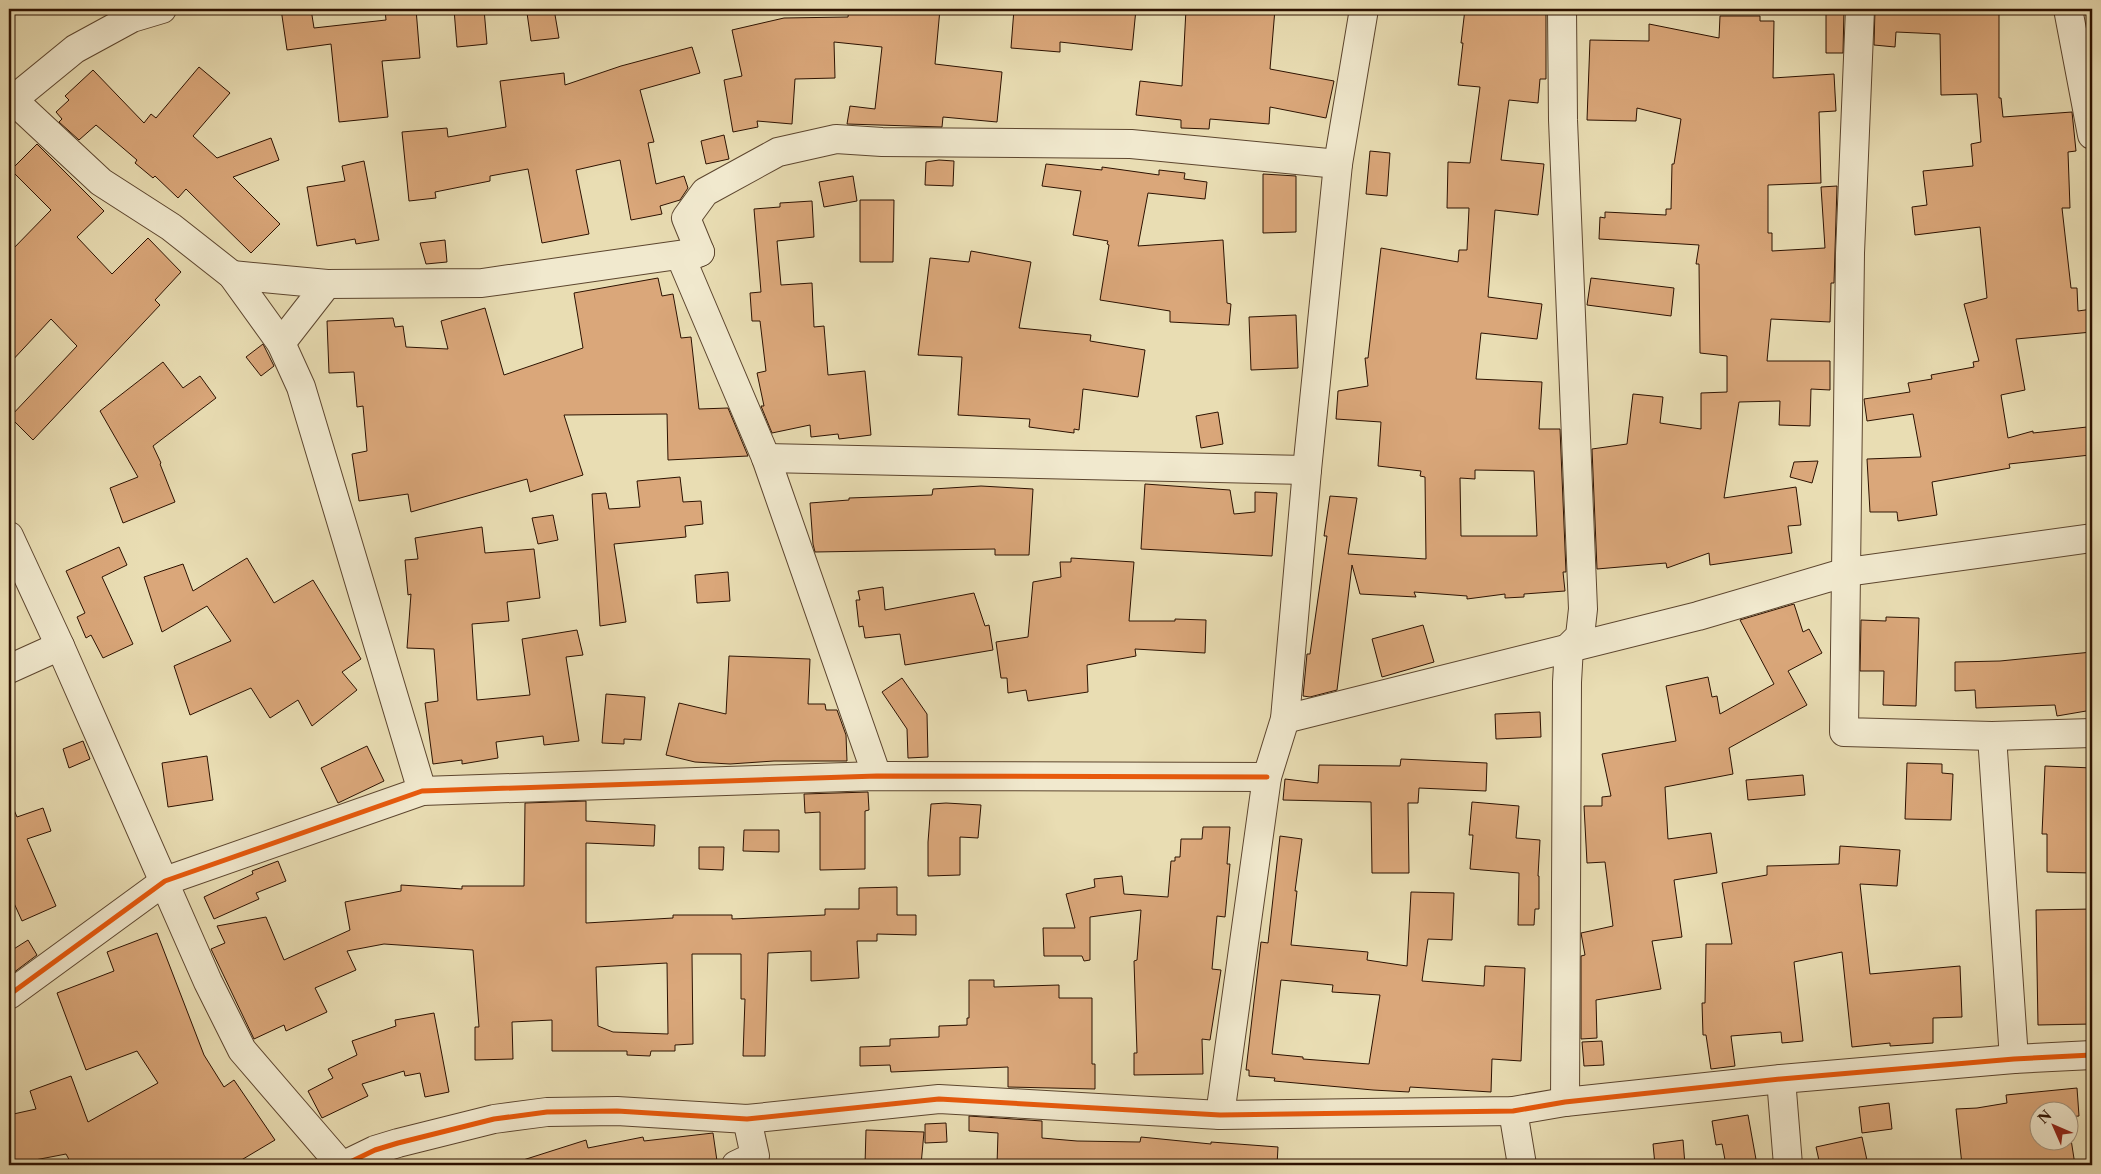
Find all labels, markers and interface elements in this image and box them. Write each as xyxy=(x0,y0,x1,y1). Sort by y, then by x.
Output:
north arrow xyxy=(2028,1102,2078,1152)
text: N xyxy=(2034,1106,2055,1127)

